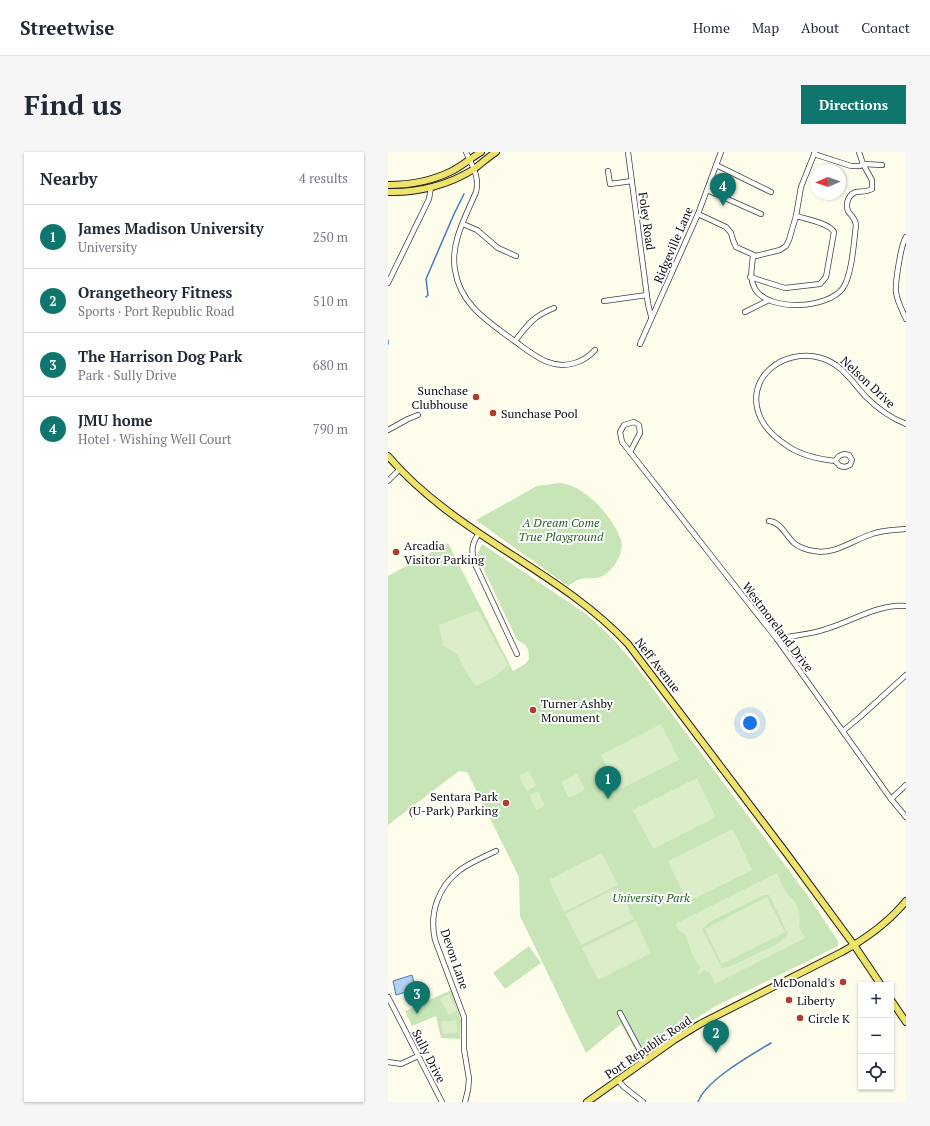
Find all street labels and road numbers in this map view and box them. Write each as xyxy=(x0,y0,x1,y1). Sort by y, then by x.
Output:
street label: Foley Road xyxy=(636,191,659,251)
street label: Ridgeville Lane xyxy=(650,204,696,286)
street label: Nelson Drive xyxy=(838,353,898,411)
street label: Westmoreland Drive xyxy=(739,579,817,675)
street label: Neff Avenue xyxy=(632,635,684,695)
street label: Devon Lane xyxy=(438,927,472,991)
street label: Port Republic Road xyxy=(602,1012,695,1082)
street label: Sully Drive xyxy=(409,1027,449,1085)

